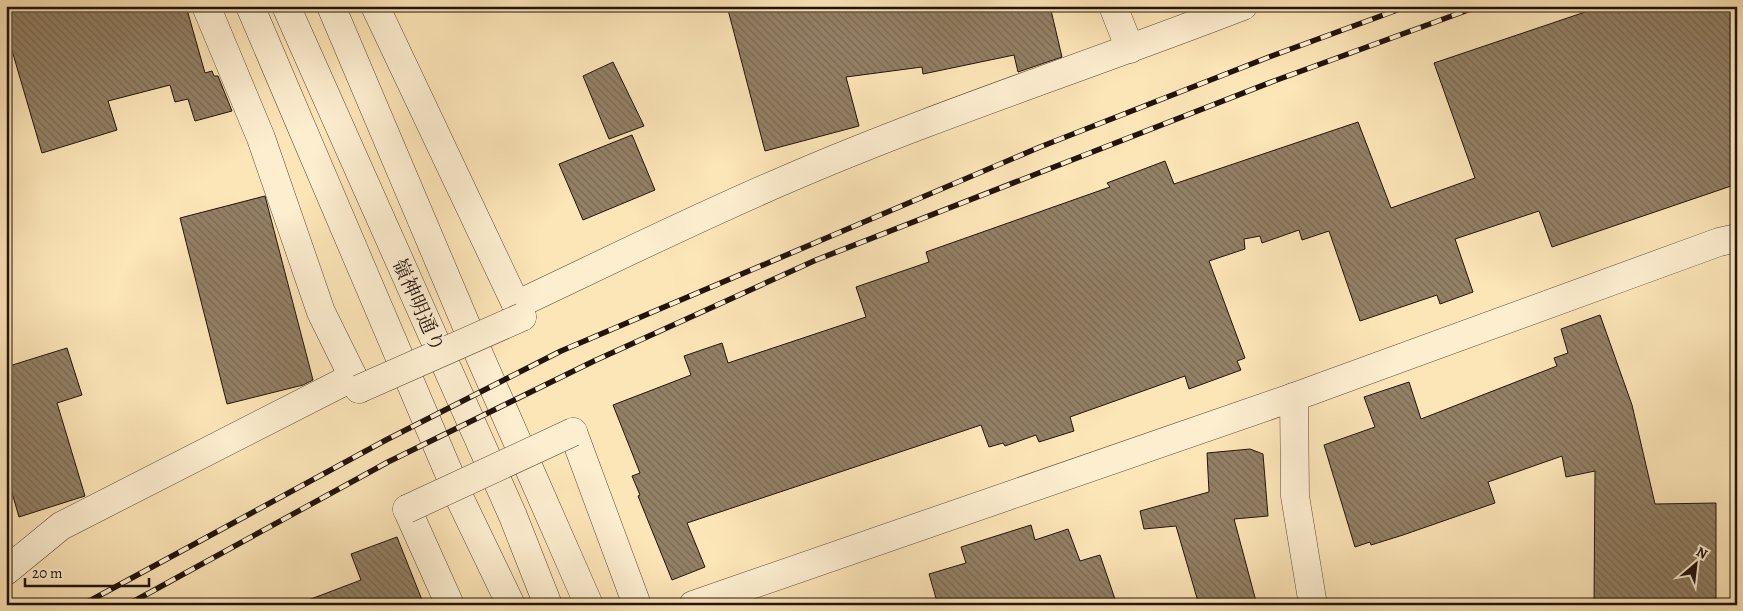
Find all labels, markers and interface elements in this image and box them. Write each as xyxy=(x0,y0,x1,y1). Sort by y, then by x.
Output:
street label: 嶺神明通り xyxy=(386,254,451,356)
north arrow xyxy=(1670,538,1720,588)
text: N xyxy=(1693,542,1711,564)
scale bar xyxy=(25,556,149,588)
text: 20 m xyxy=(32,563,63,583)

